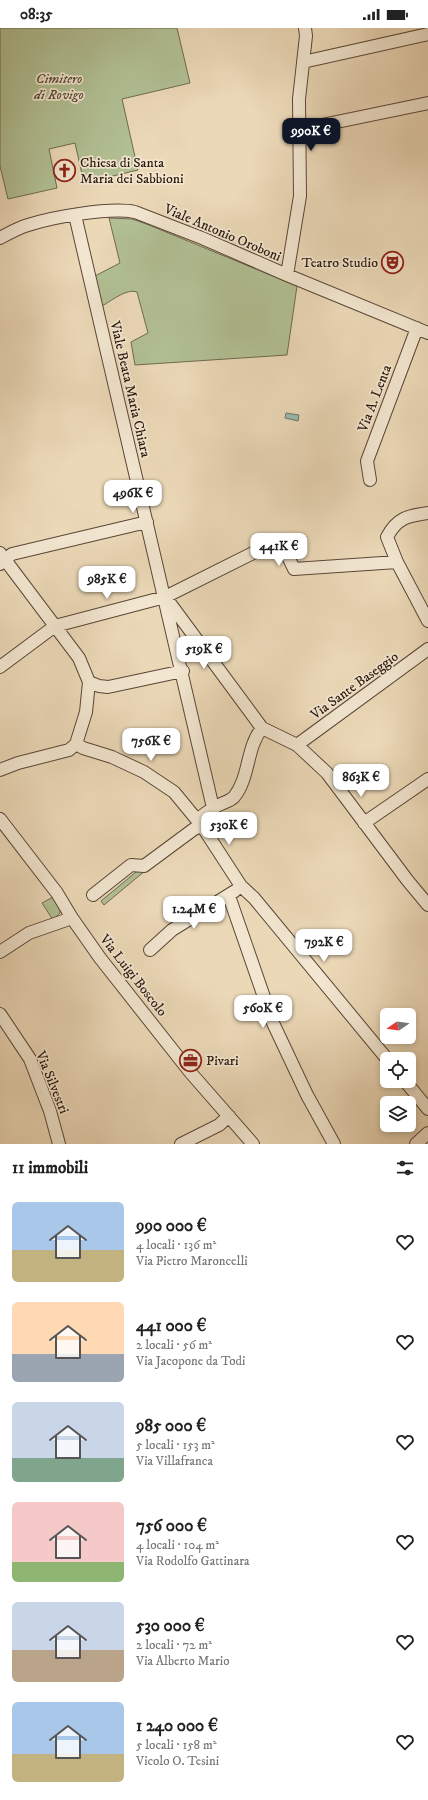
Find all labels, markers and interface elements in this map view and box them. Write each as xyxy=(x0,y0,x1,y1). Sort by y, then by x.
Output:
text: 08:35 xyxy=(20,5,53,24)
park label: Cimitero di Rovigo xyxy=(33,70,84,104)
pin: 990K € xyxy=(278,118,344,152)
text: 990K € xyxy=(291,123,331,139)
place label: Chiesa di Santa Maria dei Sabbioni xyxy=(80,154,184,188)
church icon: Chiesa di Santa Maria dei Sabbioni xyxy=(52,157,78,183)
street label: Viale Antonio Oroboni xyxy=(160,200,284,266)
theatre icon: Teatro Studio xyxy=(380,249,406,275)
place label: Teatro Studio xyxy=(302,254,378,272)
street label: Viale Beata Maria Chiara xyxy=(105,318,154,459)
street label: Via A. Lenta xyxy=(354,362,396,435)
pin: 496K € xyxy=(100,480,166,514)
text: 496K € xyxy=(113,485,153,501)
pin: 441K € xyxy=(246,533,312,567)
text: 441K € xyxy=(259,538,299,554)
pin: 985K € xyxy=(74,566,140,600)
text: 985K € xyxy=(88,571,127,587)
pin: 519K € xyxy=(171,636,237,670)
text: 519K € xyxy=(185,641,223,657)
street label: Via Sante Baseggio xyxy=(306,648,402,724)
pin: 756K € xyxy=(118,728,184,762)
text: 756K € xyxy=(131,733,171,749)
pin: 863K € xyxy=(328,764,394,798)
text: 863K € xyxy=(342,769,380,785)
pin: 530K € xyxy=(196,812,262,846)
text: 530K € xyxy=(210,817,248,833)
pin: 1.24M € xyxy=(157,896,231,930)
text: 1.24M € xyxy=(172,901,216,917)
pin: 792K € xyxy=(291,929,357,963)
street label: Via Luigi Boscolo xyxy=(95,930,171,1020)
text: 792K € xyxy=(304,934,344,950)
pin: 560K € xyxy=(230,995,296,1029)
text: 560K € xyxy=(243,1000,283,1016)
north arrow xyxy=(380,1008,416,1044)
map controls xyxy=(380,1008,416,1132)
street label: Via Silvestri xyxy=(31,1047,73,1117)
office icon: Pivari xyxy=(178,1047,204,1073)
place label: Pivari xyxy=(206,1052,239,1070)
button: locate xyxy=(380,1052,416,1088)
button: layers xyxy=(380,1096,416,1132)
text: 11 immobili xyxy=(12,1157,88,1179)
icon: filters xyxy=(394,1157,416,1179)
text: 990 000 € xyxy=(136,1215,207,1237)
icon: home xyxy=(44,1218,92,1266)
icon: heart xyxy=(394,1231,416,1253)
text: 4 locali · 136 m² xyxy=(136,1237,216,1253)
text: Via Pietro Maroncelli xyxy=(136,1253,248,1269)
text: 441 000 € xyxy=(136,1315,207,1337)
icon: home xyxy=(44,1318,92,1366)
icon: heart xyxy=(394,1331,416,1353)
text: 2 locali · 56 m² xyxy=(136,1337,212,1353)
text: Via Jacopone da Todi xyxy=(136,1353,245,1369)
text: 985 000 € xyxy=(136,1415,206,1437)
icon: home xyxy=(44,1418,92,1466)
icon: heart xyxy=(394,1431,416,1453)
text: 5 locali · 153 m² xyxy=(136,1437,215,1453)
text: Via Villafranca xyxy=(136,1453,213,1469)
text: 756 000 € xyxy=(136,1515,207,1537)
icon: home xyxy=(44,1518,92,1566)
icon: heart xyxy=(394,1531,416,1553)
text: 4 locali · 104 m² xyxy=(136,1537,219,1553)
text: Via Rodolfo Gattinara xyxy=(136,1553,250,1569)
text: 530 000 € xyxy=(136,1615,205,1637)
icon: home xyxy=(44,1618,92,1666)
icon: heart xyxy=(394,1631,416,1653)
text: 2 locali · 72 m² xyxy=(136,1637,212,1653)
text: Via Alberto Mario xyxy=(136,1653,229,1669)
text: 1 240 000 € xyxy=(136,1715,218,1737)
icon: home xyxy=(44,1718,92,1766)
icon: heart xyxy=(394,1731,416,1753)
text: 5 locali · 158 m² xyxy=(136,1737,217,1753)
text: Vicolo O. Tesini xyxy=(136,1753,219,1769)

